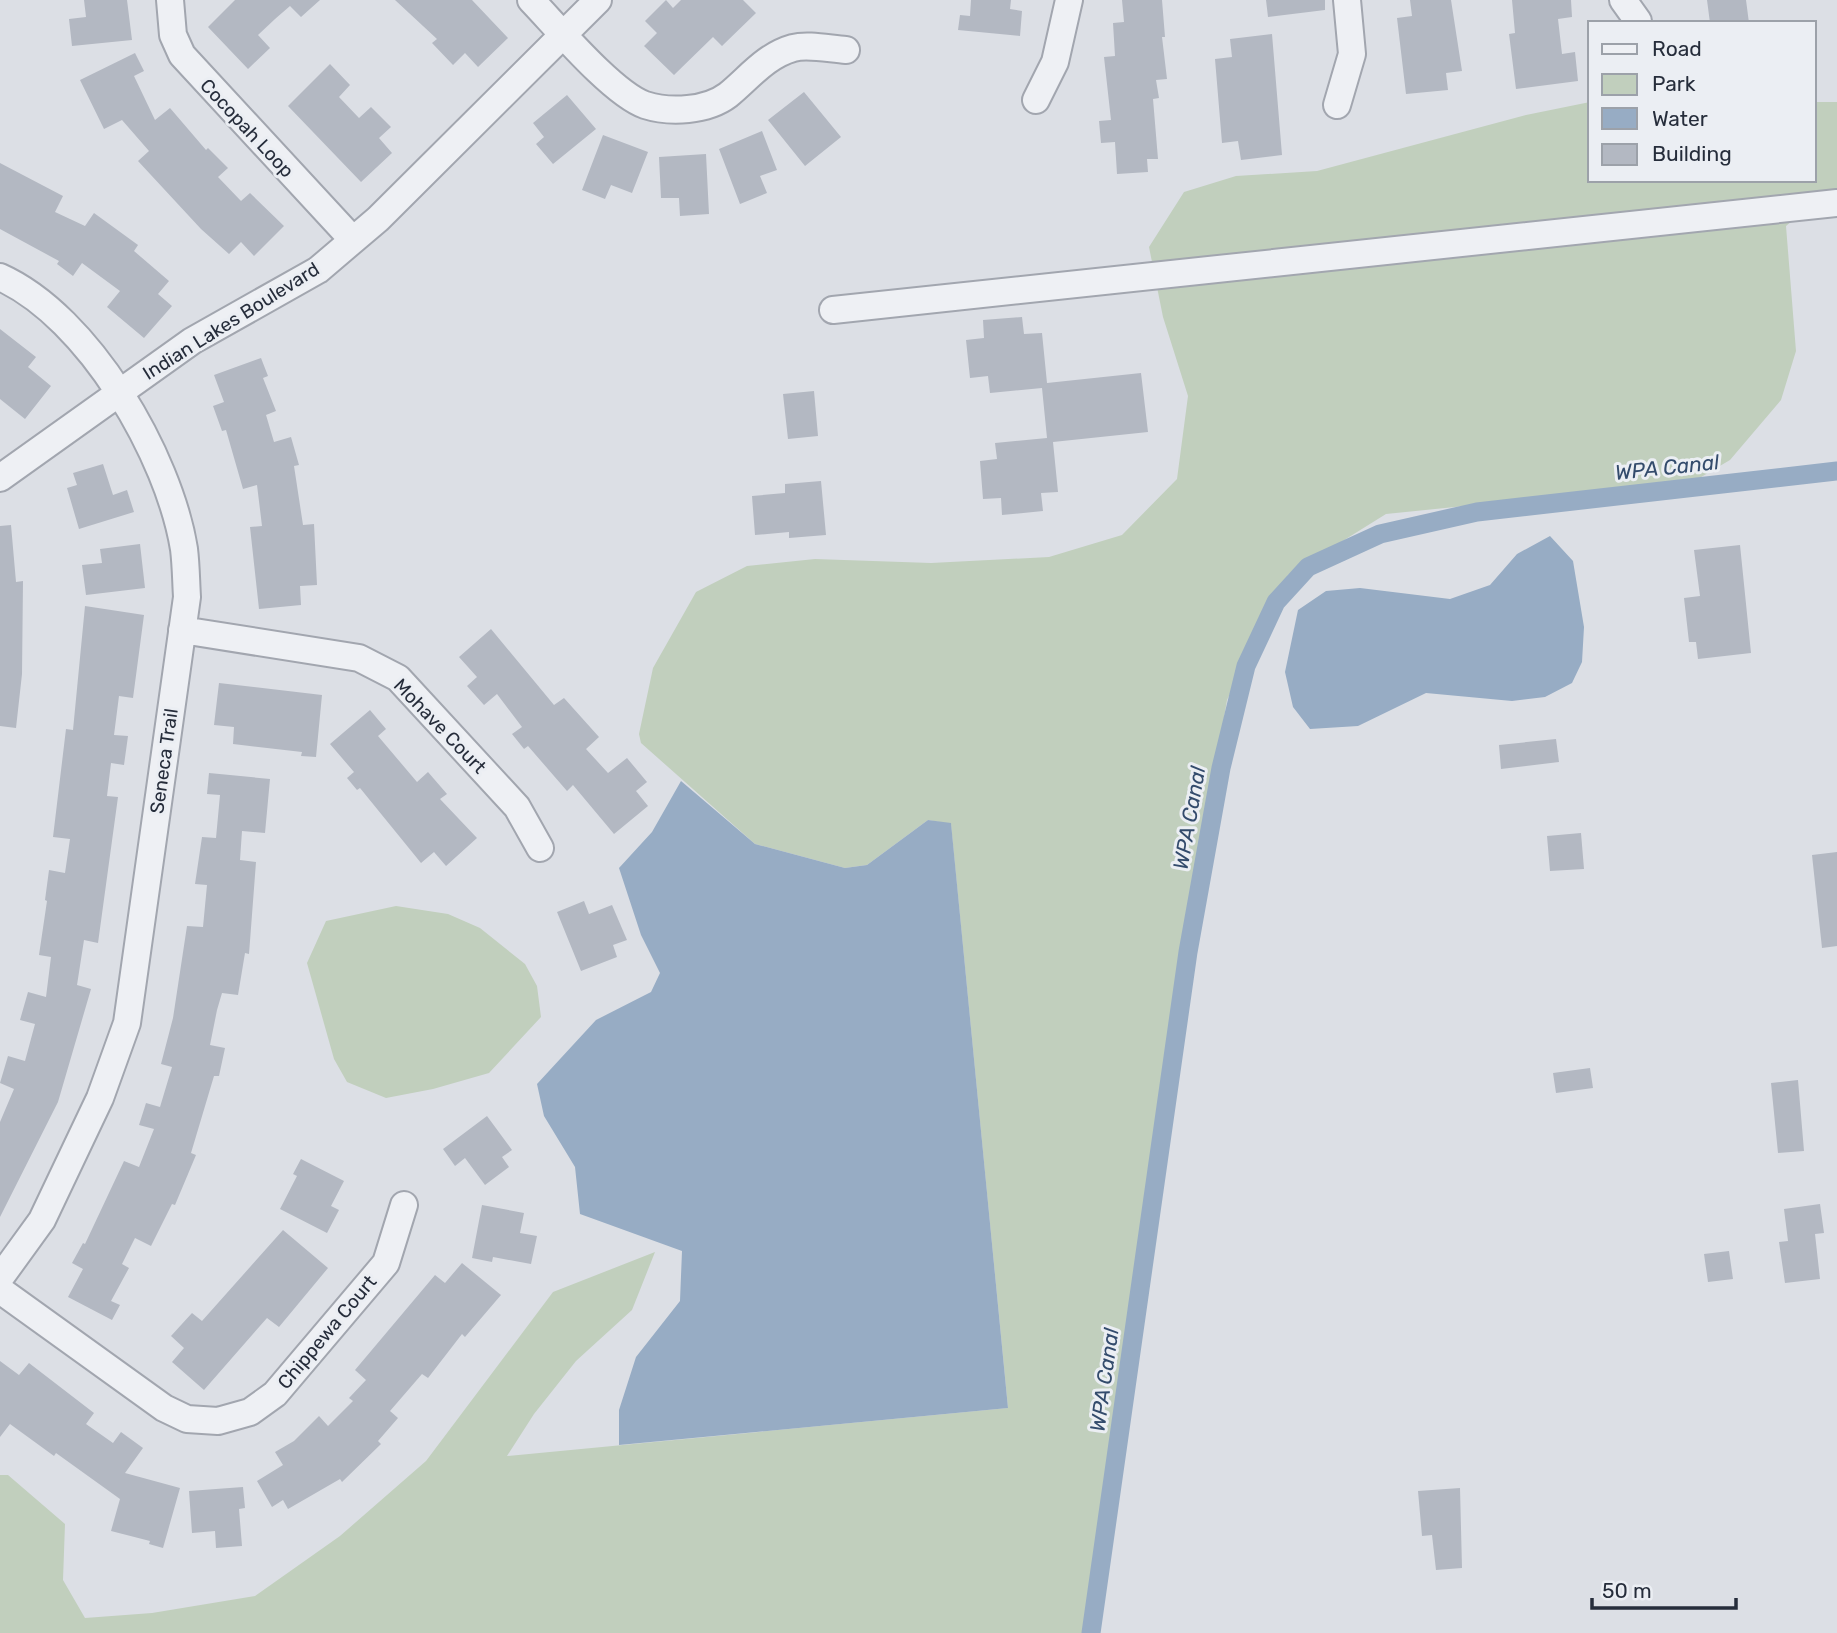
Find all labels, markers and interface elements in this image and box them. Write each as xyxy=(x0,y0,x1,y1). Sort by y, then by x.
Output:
legend xyxy=(1588,21,1816,182)
text: Road xyxy=(1652,36,1702,61)
text: Park xyxy=(1652,71,1696,96)
street label: Cocopah Loop xyxy=(195,74,299,182)
text: Water xyxy=(1652,106,1708,131)
text: Building xyxy=(1652,141,1732,166)
street label: Indian Lakes Boulevard xyxy=(139,257,323,385)
water label: WPA Canal xyxy=(1614,449,1721,485)
street label: Mohave Court xyxy=(389,674,491,779)
street label: Seneca Trail xyxy=(145,707,183,815)
water label: WPA Canal xyxy=(1168,763,1211,872)
street label: Chippewa Court xyxy=(273,1270,382,1394)
water label: WPA Canal xyxy=(1084,1326,1124,1434)
scale bar xyxy=(1592,1566,1736,1610)
text: 50 m xyxy=(1602,1578,1652,1603)

